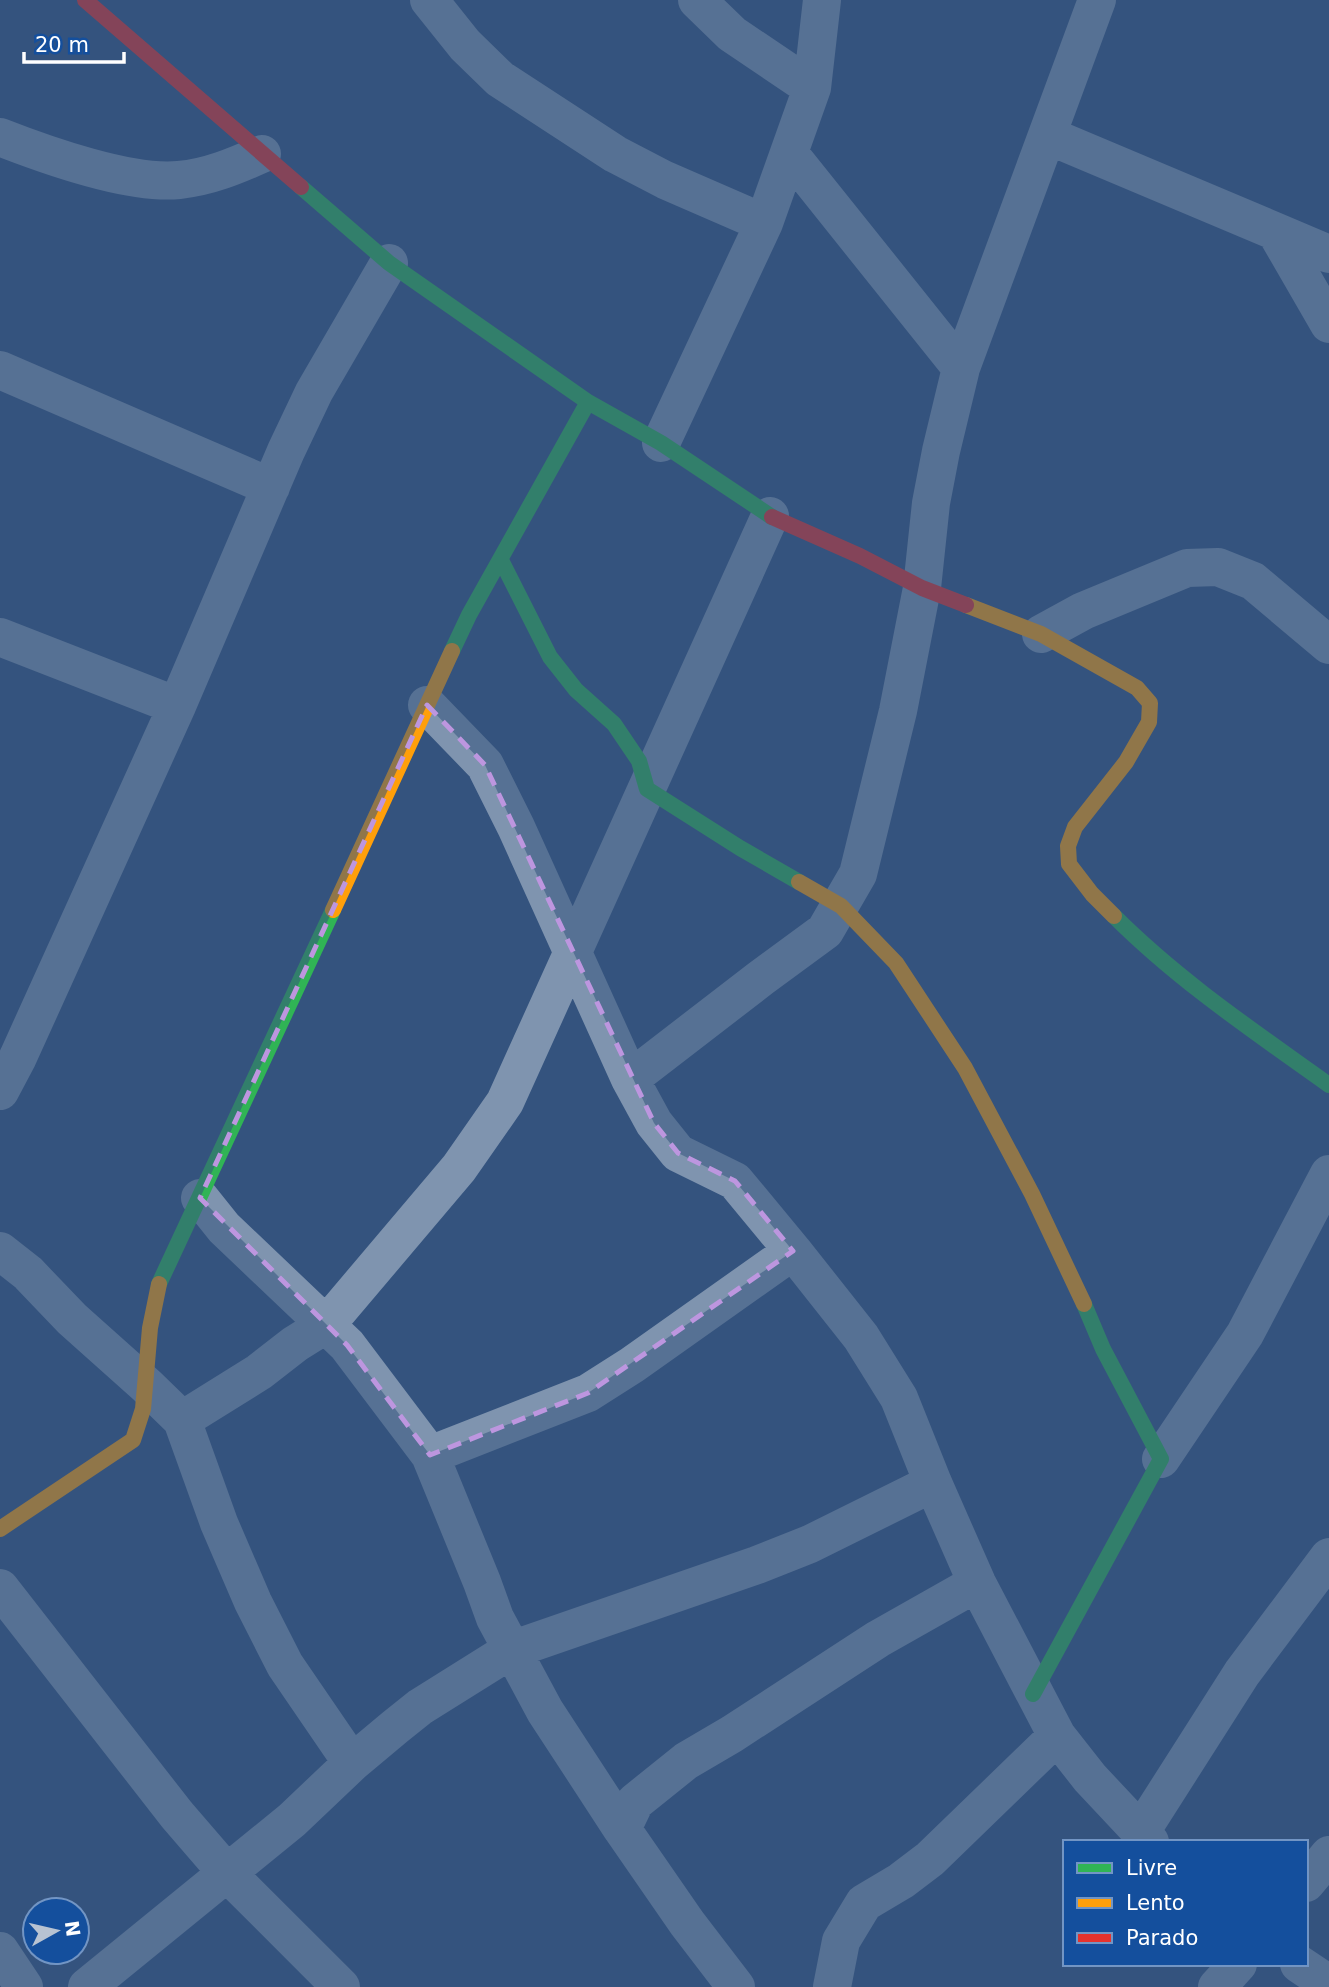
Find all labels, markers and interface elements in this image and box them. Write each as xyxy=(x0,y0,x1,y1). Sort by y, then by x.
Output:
scale bar xyxy=(24,21,124,65)
text: 20 m xyxy=(35,33,89,57)
legend xyxy=(1063,1840,1308,1966)
text: Livre xyxy=(1126,1856,1177,1880)
text: Lento xyxy=(1126,1891,1185,1915)
north arrow xyxy=(21,1896,91,1966)
text: N xyxy=(61,1919,85,1938)
text: Parado xyxy=(1126,1926,1198,1950)

